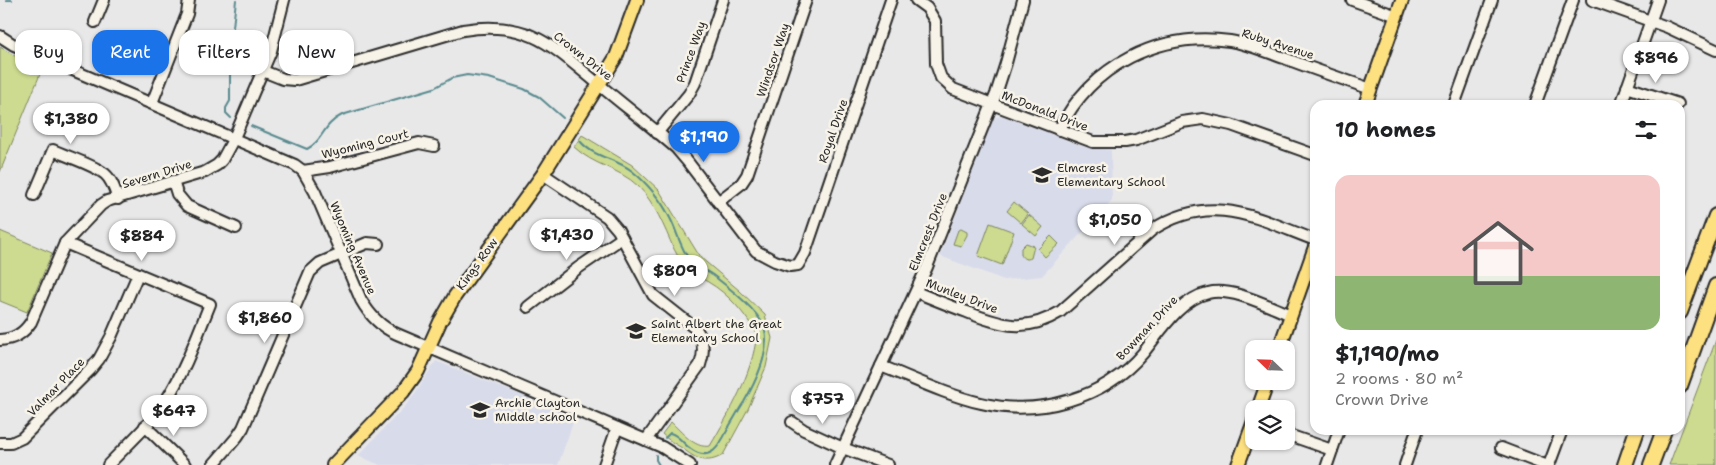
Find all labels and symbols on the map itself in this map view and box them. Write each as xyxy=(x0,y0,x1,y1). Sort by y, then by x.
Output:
street label: Prince Way xyxy=(672,19,710,85)
street label: Windsor Way xyxy=(753,21,793,99)
street label: Ruby Avenue xyxy=(1240,25,1316,63)
street label: Crown Drive xyxy=(550,28,616,84)
pin: $896 xyxy=(1626,42,1686,84)
street label: McDonald Drive xyxy=(999,87,1091,135)
street label: Royal Drive xyxy=(815,97,851,165)
pin: $1,380 xyxy=(30,102,112,145)
pin: $1,190 xyxy=(663,120,745,163)
street label: Wyoming Court xyxy=(320,125,410,163)
street label: Severn Drive xyxy=(120,156,194,192)
place label: Elmcrest Elementary School xyxy=(1057,160,1165,190)
school or university icon: Elmcrest Elementary School xyxy=(1031,164,1053,186)
street label: Elmcrest Drive xyxy=(905,190,951,274)
street label: Wyoming Avenue xyxy=(326,199,380,297)
pin: $1,050 xyxy=(1074,204,1156,246)
pin: $1,430 xyxy=(526,218,608,261)
pin: $884 xyxy=(112,220,172,262)
street label: Kings Row xyxy=(453,234,502,293)
pin: $809 xyxy=(645,254,705,297)
street label: Munley Drive xyxy=(924,275,1001,317)
street label: Bowman Drive xyxy=(1113,292,1181,364)
pin: $1,860 xyxy=(224,302,306,344)
place label: Saint Albert the Great Elementary School xyxy=(651,316,782,346)
school or university icon: Saint Albert the Great Elementary School xyxy=(625,320,647,342)
north arrow xyxy=(1245,340,1295,390)
street label: Valmar Place xyxy=(24,354,88,420)
pin: $757 xyxy=(793,382,853,425)
pin: $647 xyxy=(144,394,204,437)
place label: Archie Clayton Middle school xyxy=(495,395,580,425)
school or university icon: Archie Clayton Middle school xyxy=(469,399,491,421)

